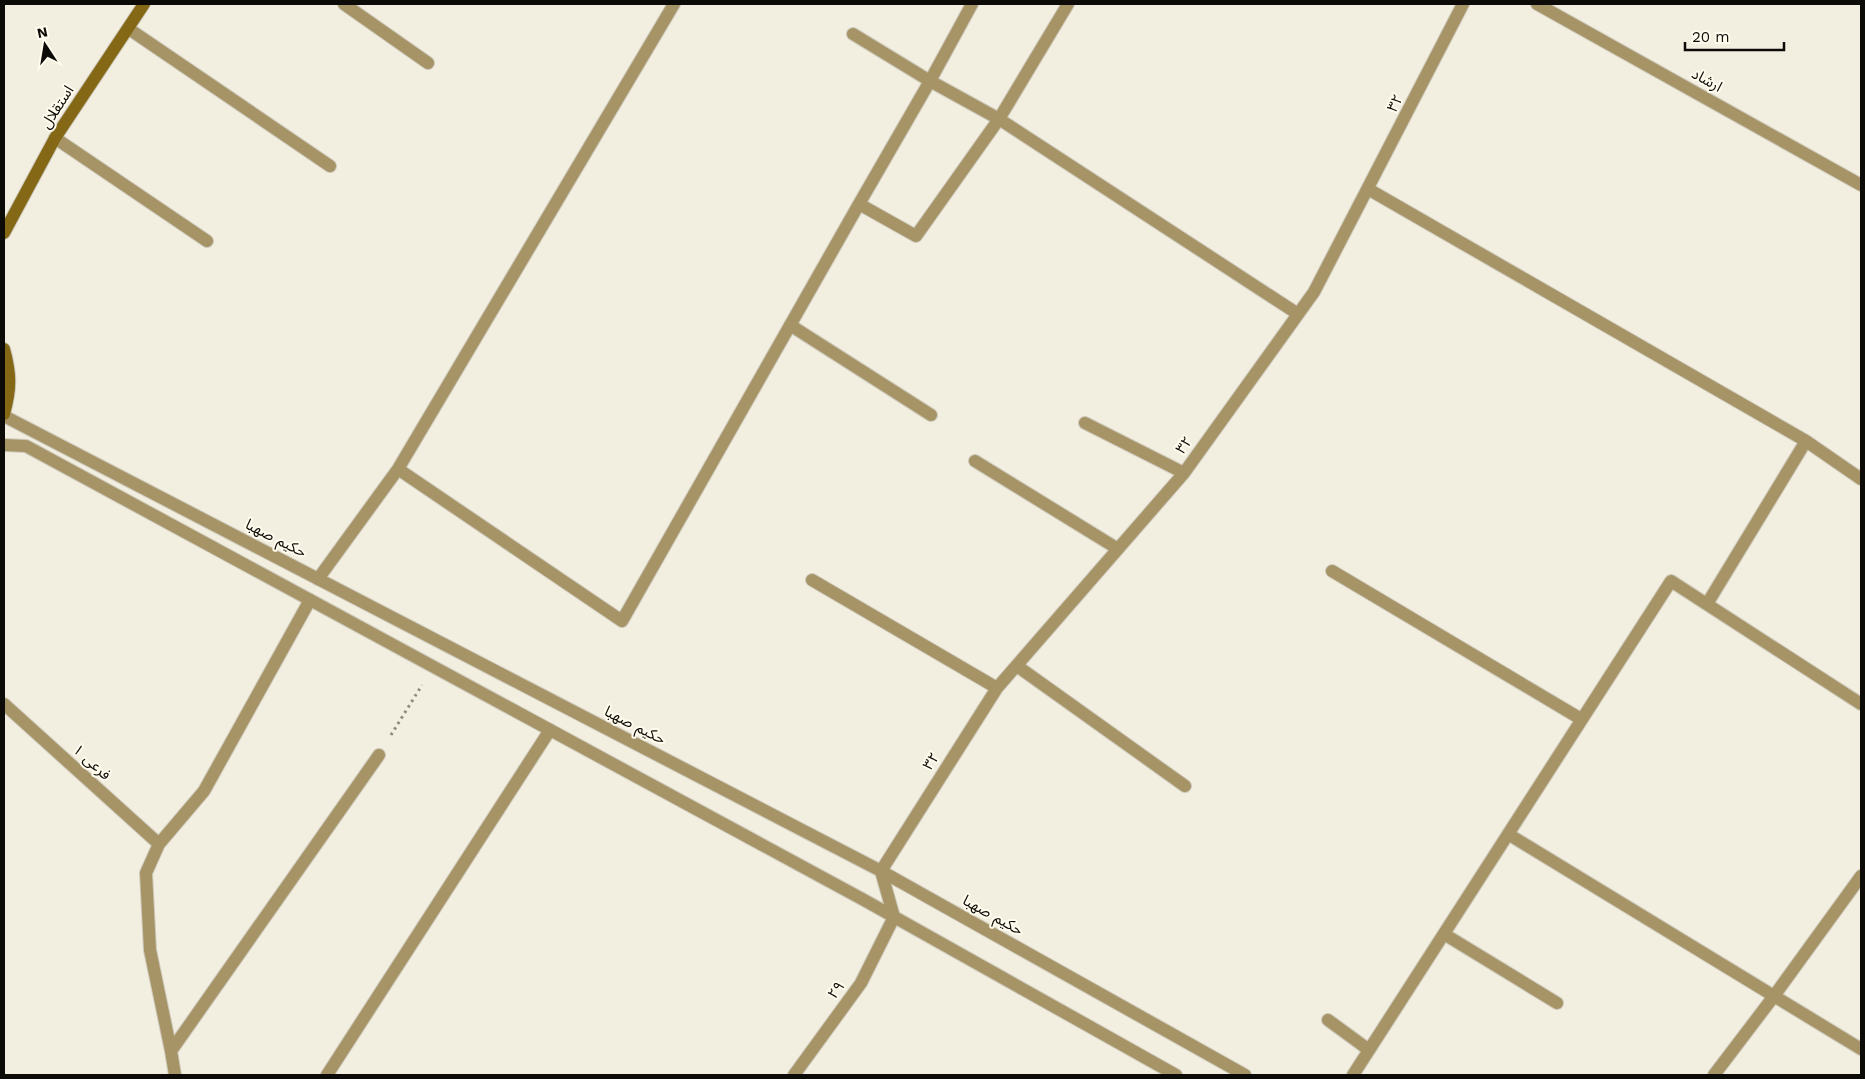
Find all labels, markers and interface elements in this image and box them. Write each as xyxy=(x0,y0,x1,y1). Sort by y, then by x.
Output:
north arrow xyxy=(20,20,70,70)
scale bar xyxy=(1685,20,1784,52)
text: N xyxy=(36,23,49,41)
text: 20 m xyxy=(1692,28,1730,46)
street label: ارشاد xyxy=(1689,64,1725,96)
street label: استقلال xyxy=(36,82,78,132)
street label: ۳۲ xyxy=(1383,91,1407,115)
street label: ۳۲ xyxy=(1172,433,1196,457)
street label: حکیم صهبا xyxy=(241,515,310,563)
street label: حکیم صهبا xyxy=(600,702,669,750)
street label: فرعی ۱ xyxy=(69,740,115,784)
street label: ۳۲ xyxy=(919,749,943,773)
street label: حکیم صهبا xyxy=(959,891,1026,941)
street label: ۲۹ xyxy=(824,978,848,1002)

